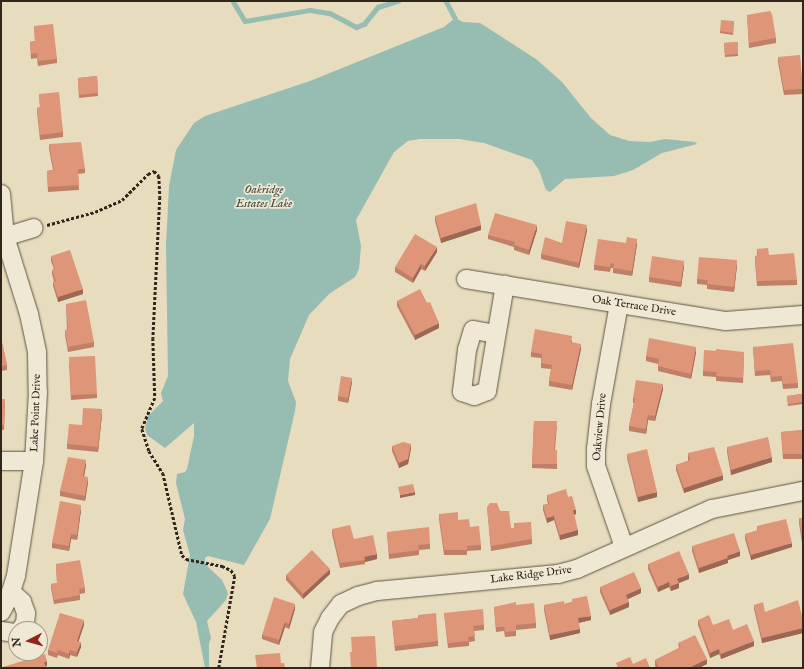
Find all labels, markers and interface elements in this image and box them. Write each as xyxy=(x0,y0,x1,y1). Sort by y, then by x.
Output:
water label: Oakridge Estates Lake xyxy=(236,183,292,211)
street label: Oak Terrace Drive xyxy=(591,293,677,319)
street label: Lake Point Drive xyxy=(28,374,44,452)
street label: Oakview Drive xyxy=(590,393,610,461)
street label: Lake Ridge Drive xyxy=(490,563,572,587)
north arrow xyxy=(8,621,48,661)
text: N xyxy=(10,637,25,648)

